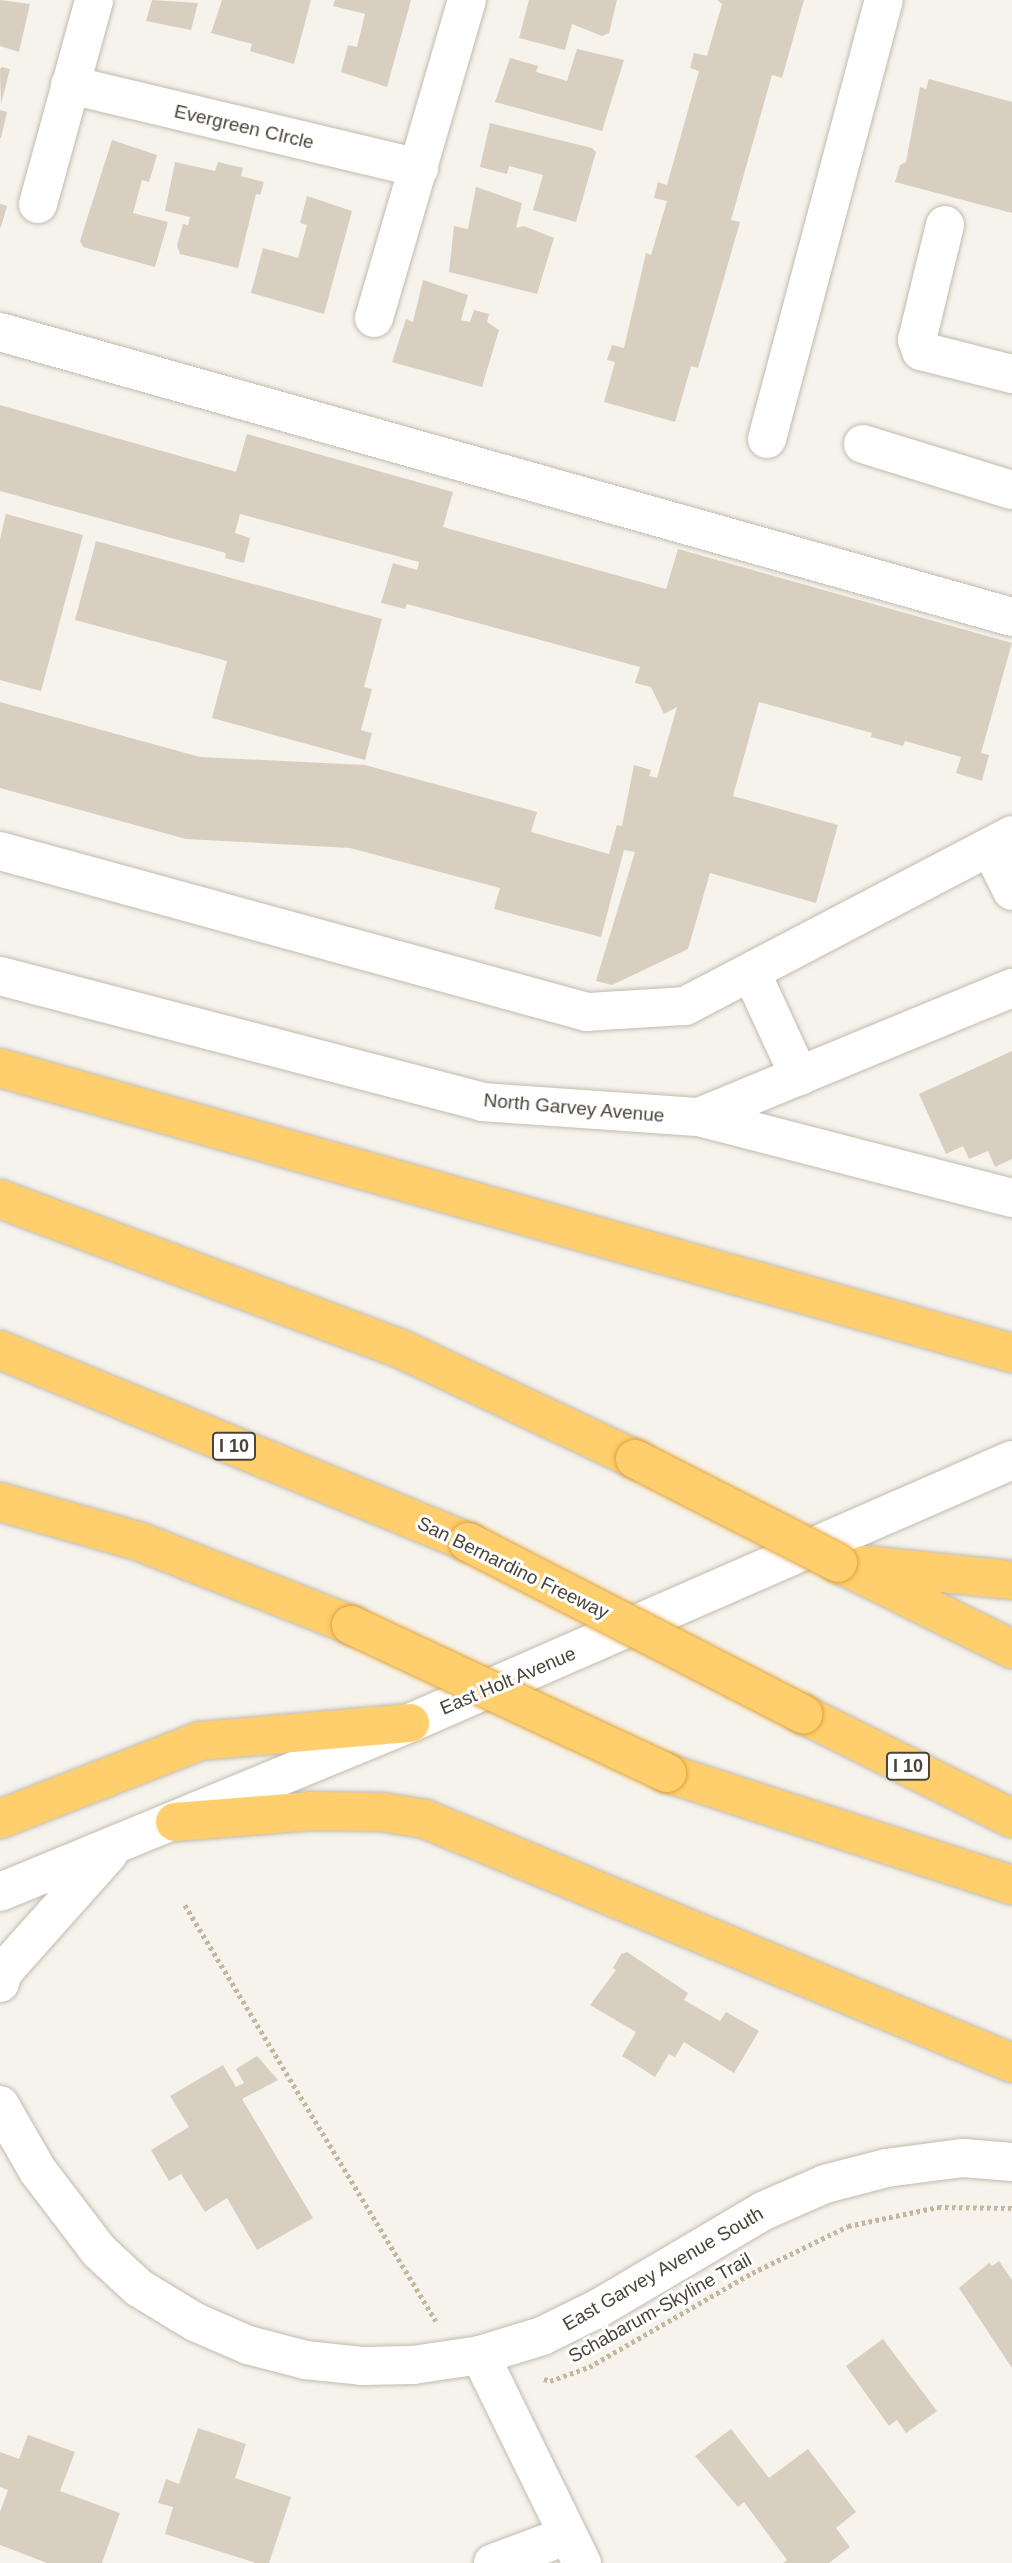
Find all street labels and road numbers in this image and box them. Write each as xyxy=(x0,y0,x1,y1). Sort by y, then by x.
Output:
street label: Evergreen CIrcle xyxy=(172,100,316,154)
street label: North Garvey Avenue xyxy=(482,1089,666,1127)
road number: I 10 xyxy=(211,1432,257,1461)
street label: San Bernardino Freeway xyxy=(414,1512,612,1624)
street label: East Holt Avenue xyxy=(436,1642,580,1720)
road number: I 10 xyxy=(885,1751,931,1780)
street label: East Garvey Avenue South xyxy=(558,2202,768,2336)
street label: Schabarum-Skyline Trail xyxy=(564,2248,756,2368)

